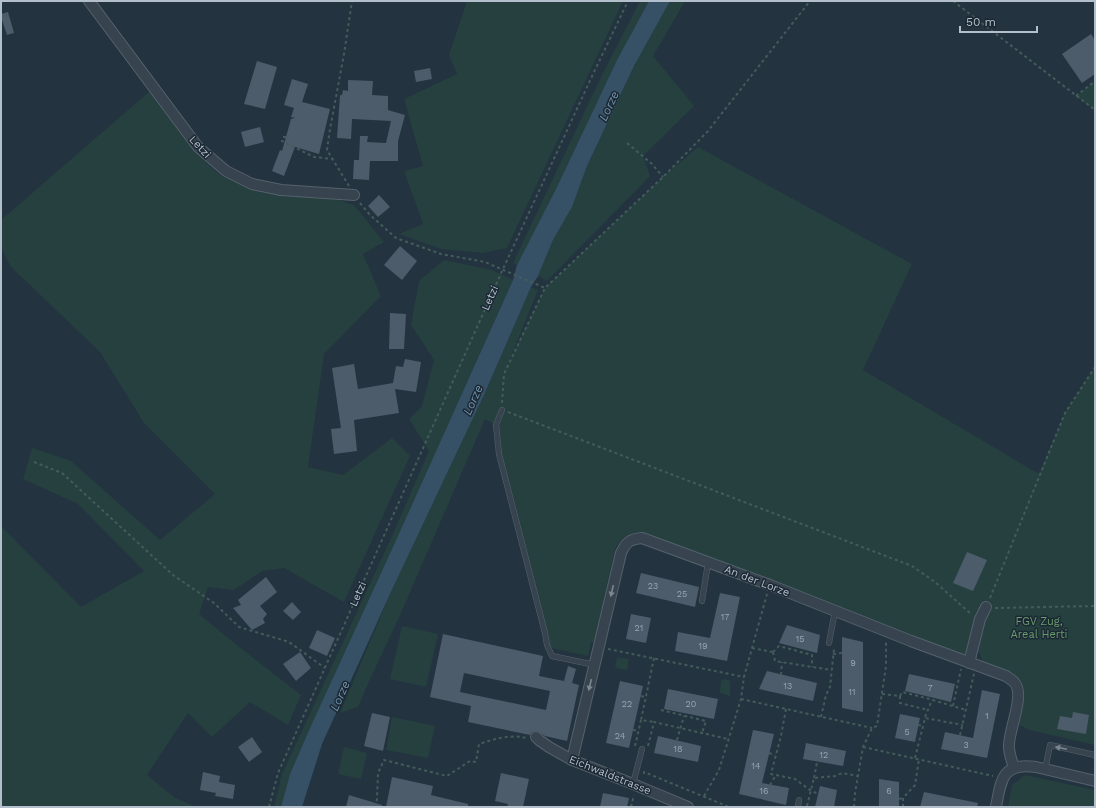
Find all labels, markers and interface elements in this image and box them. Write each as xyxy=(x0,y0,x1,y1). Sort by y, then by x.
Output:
scale bar xyxy=(960,8,1037,34)
text: 50 m xyxy=(966,15,996,29)
water label: Lorze xyxy=(596,89,622,123)
street label: Letzi xyxy=(186,133,214,161)
street label: Letzi xyxy=(479,283,501,313)
water label: Lorze xyxy=(460,383,486,417)
street label: An der Lorze xyxy=(723,563,791,599)
street label: Letzi xyxy=(347,579,369,609)
house number: 23 xyxy=(648,581,658,591)
one-way arrow xyxy=(609,585,615,597)
house number: 25 xyxy=(677,589,687,599)
house number: 17 xyxy=(721,612,729,622)
park label: FGV Zug, Areal Herti xyxy=(1011,615,1068,641)
house number: 21 xyxy=(635,623,643,633)
house number: 15 xyxy=(796,634,804,644)
house number: 19 xyxy=(698,641,708,651)
house number: 9 xyxy=(850,658,856,668)
water label: Lorze xyxy=(327,679,353,713)
one-way arrow xyxy=(586,679,592,691)
house number: 13 xyxy=(784,681,792,691)
house number: 7 xyxy=(927,683,933,693)
house number: 11 xyxy=(848,687,856,697)
house number: 22 xyxy=(622,699,632,709)
house number: 20 xyxy=(686,699,697,709)
house number: 1 xyxy=(985,711,989,721)
house number: 5 xyxy=(904,727,910,737)
house number: 24 xyxy=(615,731,626,741)
house number: 3 xyxy=(963,740,969,750)
house number: 18 xyxy=(673,744,683,754)
one-way arrow xyxy=(1054,744,1067,750)
house number: 12 xyxy=(820,750,828,760)
street label: Eichwaldstrasse xyxy=(567,753,653,797)
house number: 14 xyxy=(751,761,761,771)
house number: 16 xyxy=(760,786,768,796)
house number: 6 xyxy=(886,786,892,796)

